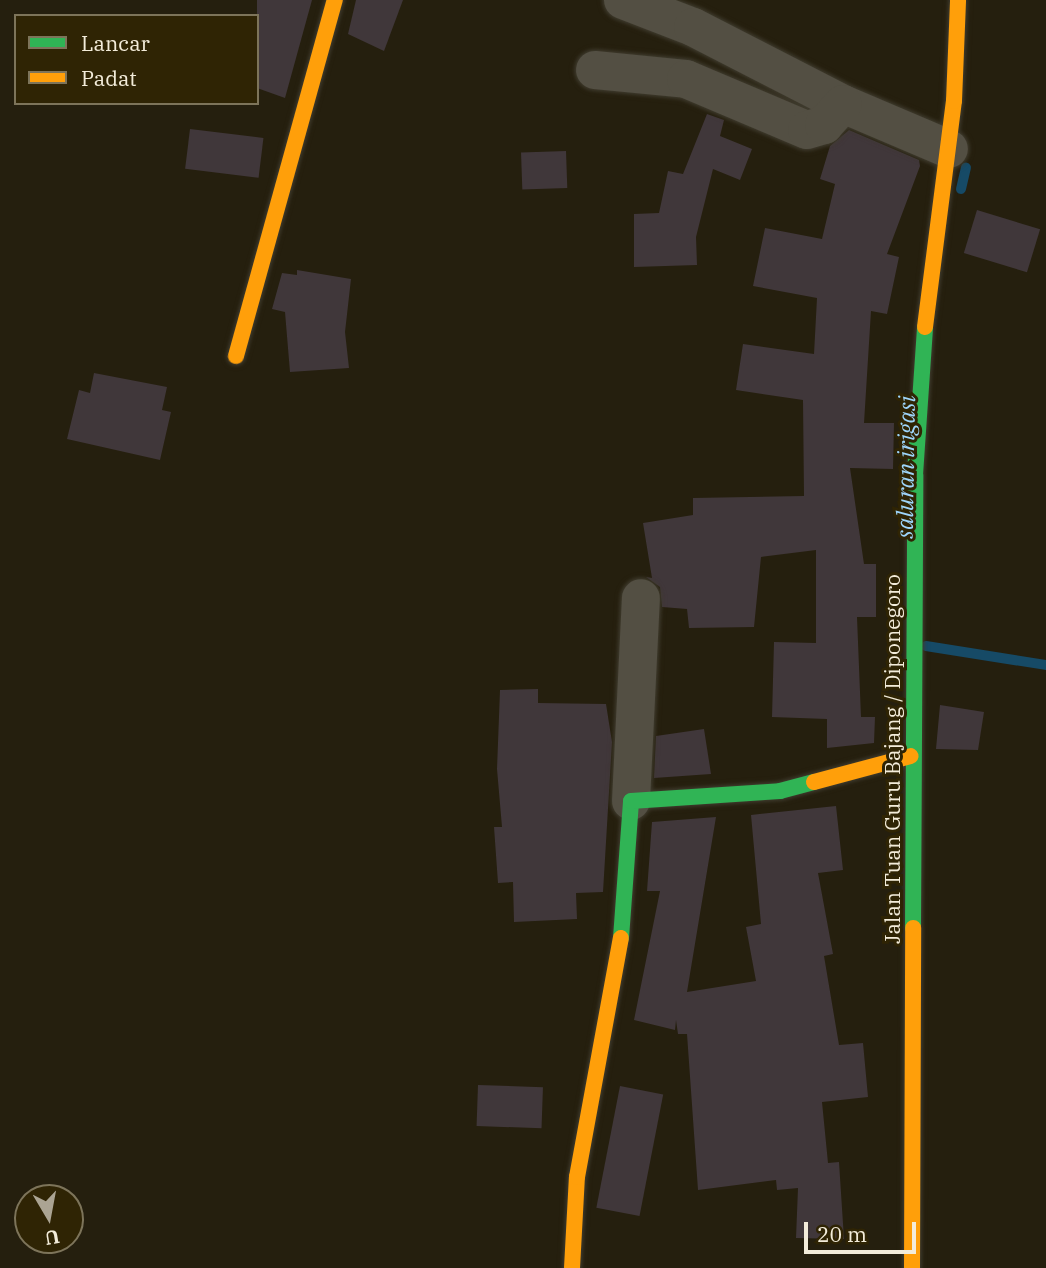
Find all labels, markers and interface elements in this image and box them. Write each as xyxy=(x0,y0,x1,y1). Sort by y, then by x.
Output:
legend xyxy=(14,14,259,105)
text: Lancar xyxy=(81,29,150,57)
text: Padat xyxy=(81,64,137,92)
water label: saluran irigasi xyxy=(890,395,920,539)
street label: Jalan Tuan Guru Bajang / Diponegoro xyxy=(879,574,905,944)
north arrow xyxy=(14,1184,84,1254)
scale bar xyxy=(808,1208,920,1252)
text: 20 m xyxy=(817,1220,867,1248)
text: U xyxy=(43,1225,62,1251)

